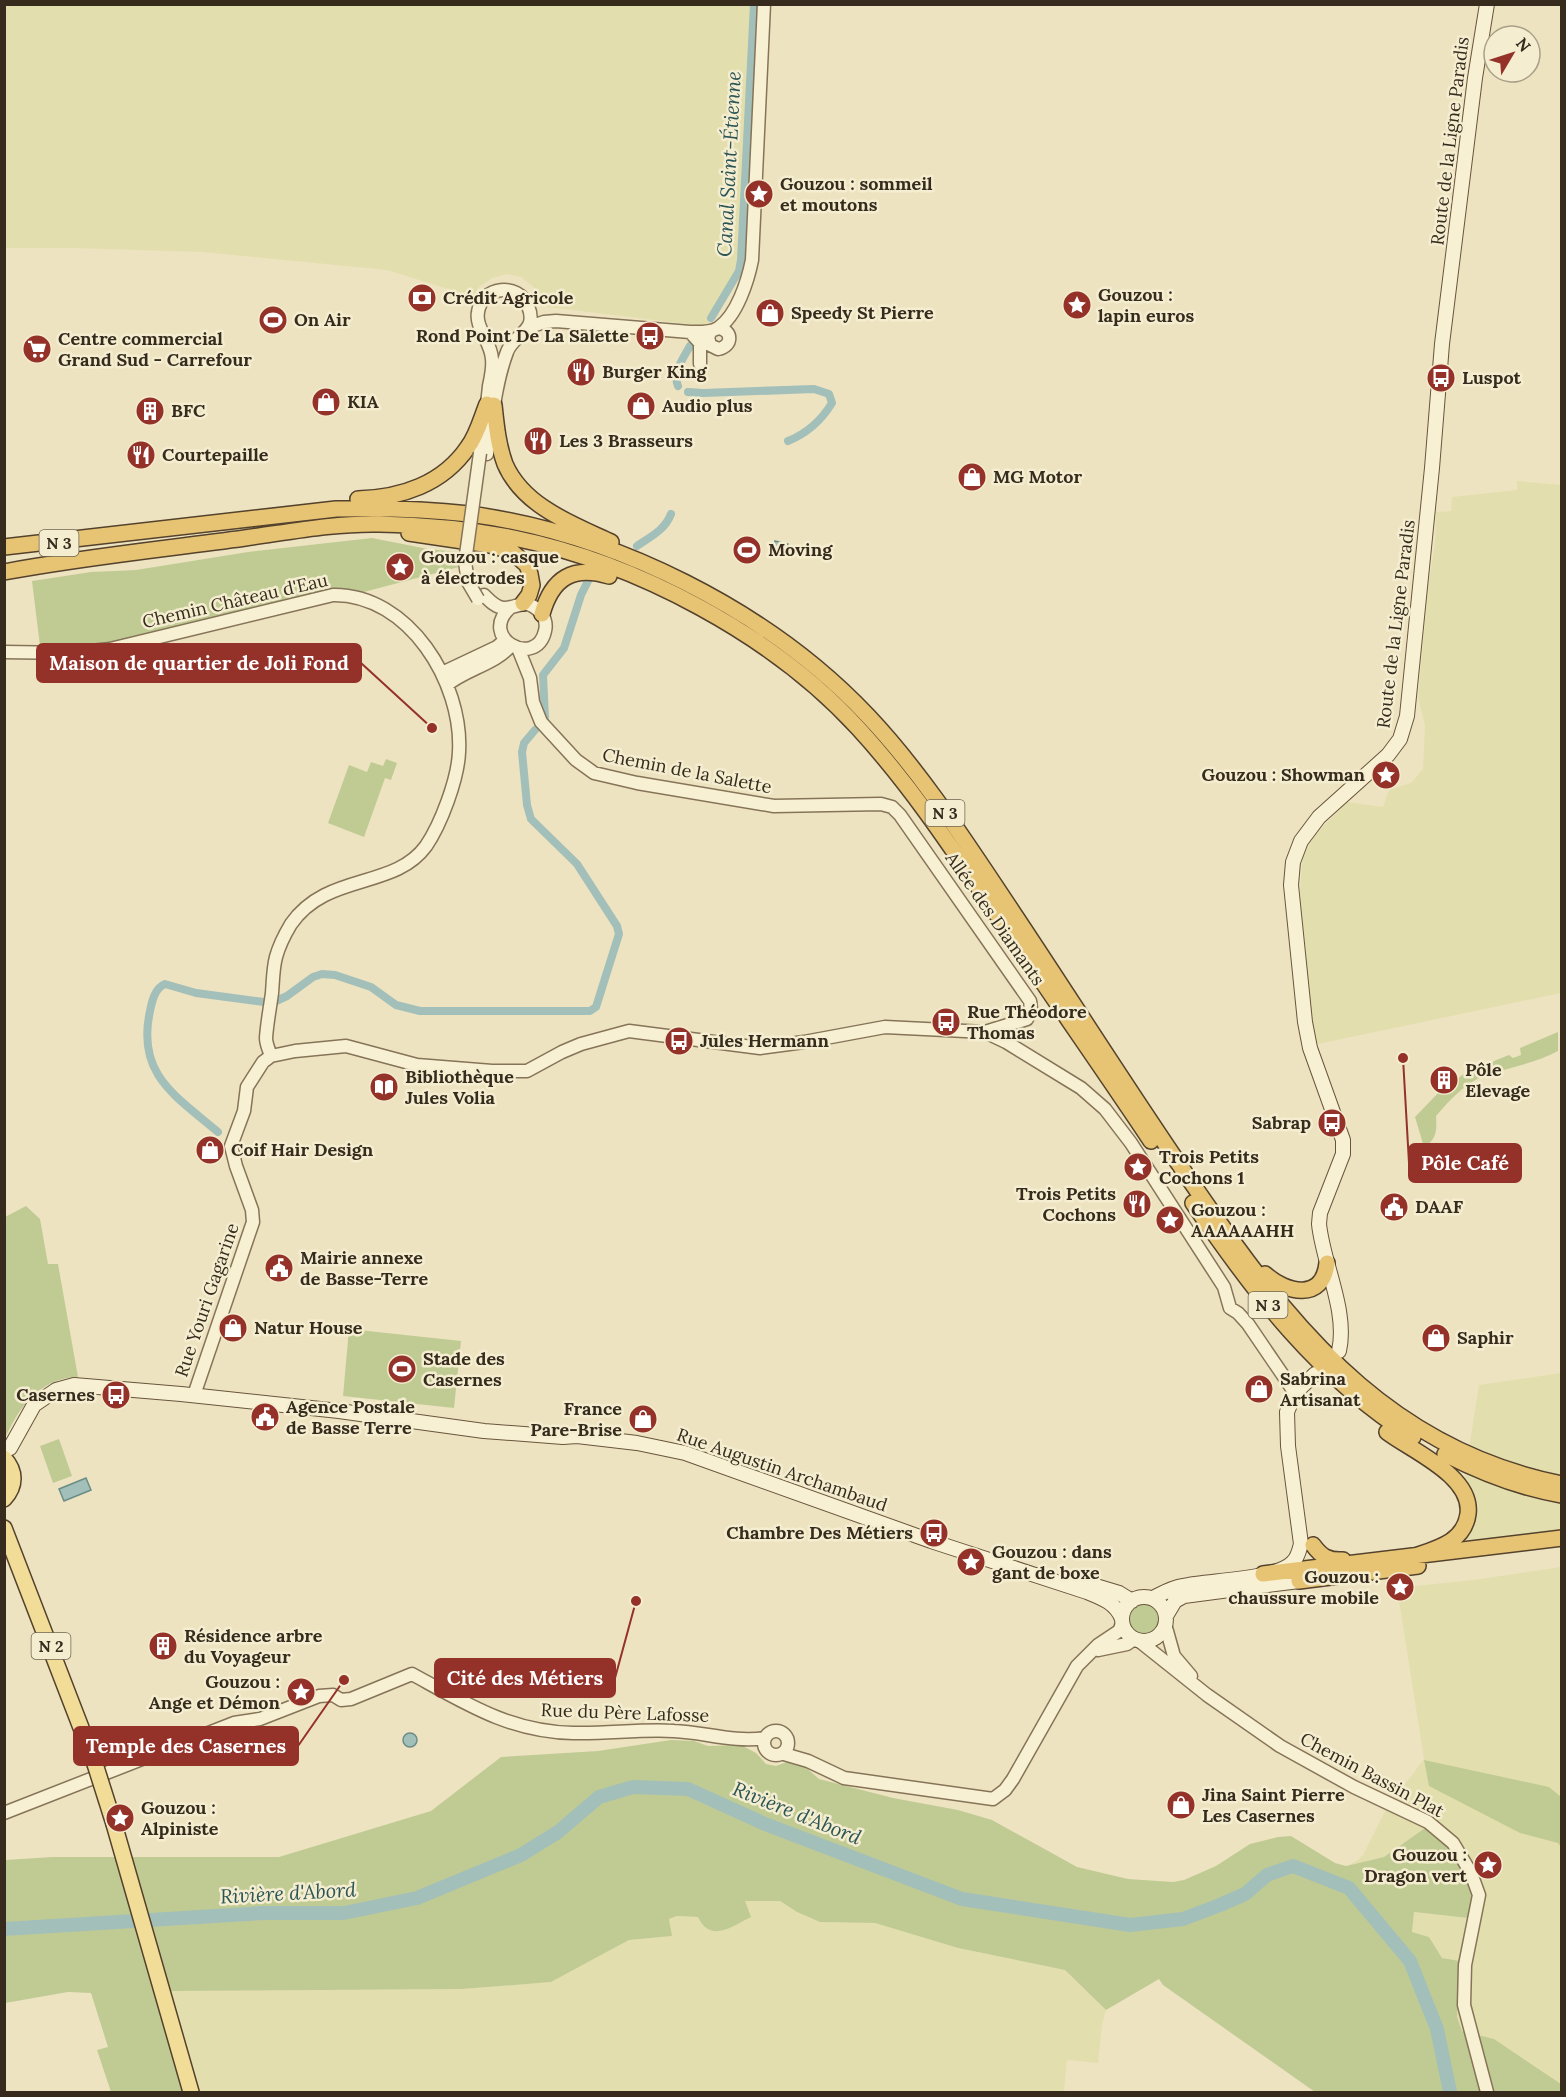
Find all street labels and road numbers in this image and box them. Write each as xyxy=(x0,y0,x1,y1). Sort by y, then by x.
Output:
street label: Route de la Ligne Paradis xyxy=(1425,35,1474,247)
street label: Route de la Ligne Paradis xyxy=(1371,518,1420,730)
road number: N 3 xyxy=(40,530,78,556)
street label: Chemin Château d'Eau xyxy=(140,568,330,633)
street label: Chemin de la Salette xyxy=(600,743,774,798)
road number: N 3 xyxy=(926,800,964,826)
street label: Allée des Diamants xyxy=(940,847,1050,990)
street label: Rue Youri Gagarine xyxy=(169,1220,244,1380)
road number: N 3 xyxy=(1248,1292,1288,1318)
street label: Rue Augustin Archambaud xyxy=(674,1423,891,1516)
road number: N 2 xyxy=(32,1633,70,1659)
street label: Rue du Père Lafosse xyxy=(540,1698,710,1727)
street label: Chemin Bassin Plat xyxy=(1296,1727,1448,1822)

